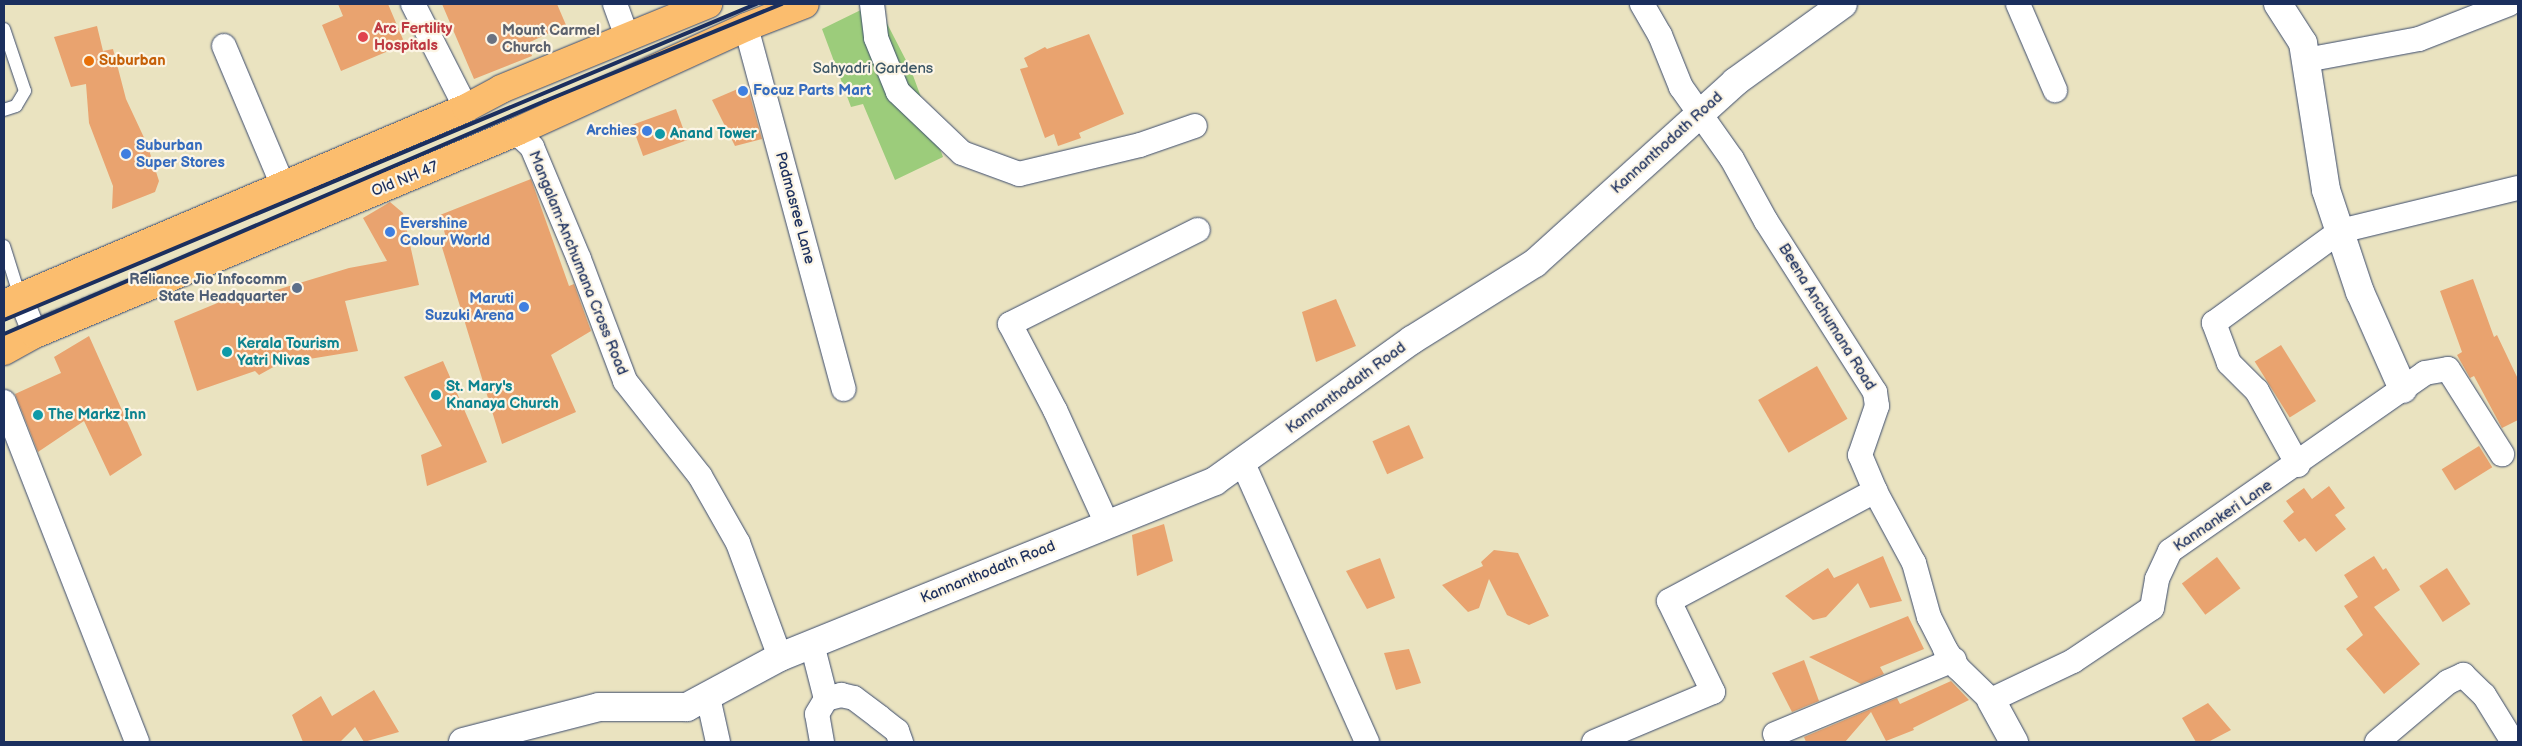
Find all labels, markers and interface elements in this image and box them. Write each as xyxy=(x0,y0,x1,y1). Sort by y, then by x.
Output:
place label: Arc Fertility Hospitals xyxy=(374,19,452,54)
place label: Mount Carmel Church xyxy=(502,21,600,56)
marker: Arc Fertility Hospitals xyxy=(356,30,370,44)
marker: Mount Carmel Church xyxy=(486,33,498,45)
place label: Suburban xyxy=(99,52,166,70)
marker: Suburban xyxy=(83,55,95,67)
park label: Sahyadri Gardens xyxy=(813,60,933,78)
place label: Focuz Parts Mart xyxy=(753,82,871,100)
marker: Focuz Parts Mart xyxy=(737,85,749,97)
street label: Kannanthodath Road xyxy=(1608,88,1726,198)
place label: Archies xyxy=(586,122,637,140)
marker: Archies xyxy=(641,125,653,137)
place label: Anand Tower xyxy=(670,125,757,143)
marker: Anand Tower xyxy=(654,128,666,140)
place label: Suburban Super Stores xyxy=(136,136,225,171)
marker: Suburban Super Stores xyxy=(120,148,132,160)
street label: Mangalam-Anchumana Cross Road xyxy=(525,148,631,378)
street label: Padmasree Lane xyxy=(771,150,819,266)
street label: Old NH 47 xyxy=(369,158,441,200)
place label: Evershine Colour World xyxy=(400,214,490,249)
marker: Evershine Colour World xyxy=(384,226,396,238)
street label: Beena Anchumana Road xyxy=(1774,240,1880,394)
place label: Reliance Jio Infocomm State Headquarter xyxy=(129,270,287,305)
marker: Reliance Jio Infocomm State Headquarter xyxy=(291,282,303,294)
place label: Maruti Suzuki Arena xyxy=(425,289,514,324)
marker: Maruti Suzuki Arena xyxy=(518,301,530,313)
place label: Kerala Tourism Yatri Nivas xyxy=(237,334,340,369)
street label: Kannanthodath Road xyxy=(1283,339,1409,437)
marker: Kerala Tourism Yatri Nivas xyxy=(221,346,233,358)
place label: St. Mary's Knanaya Church xyxy=(446,377,559,412)
marker: St. Mary's Knanaya Church xyxy=(430,389,442,401)
place label: The Markz Inn xyxy=(48,406,146,424)
marker: The Markz Inn xyxy=(32,409,44,421)
street label: Kannankeri Lane xyxy=(2170,476,2276,556)
street label: Kannanthodath Road xyxy=(918,537,1058,607)

